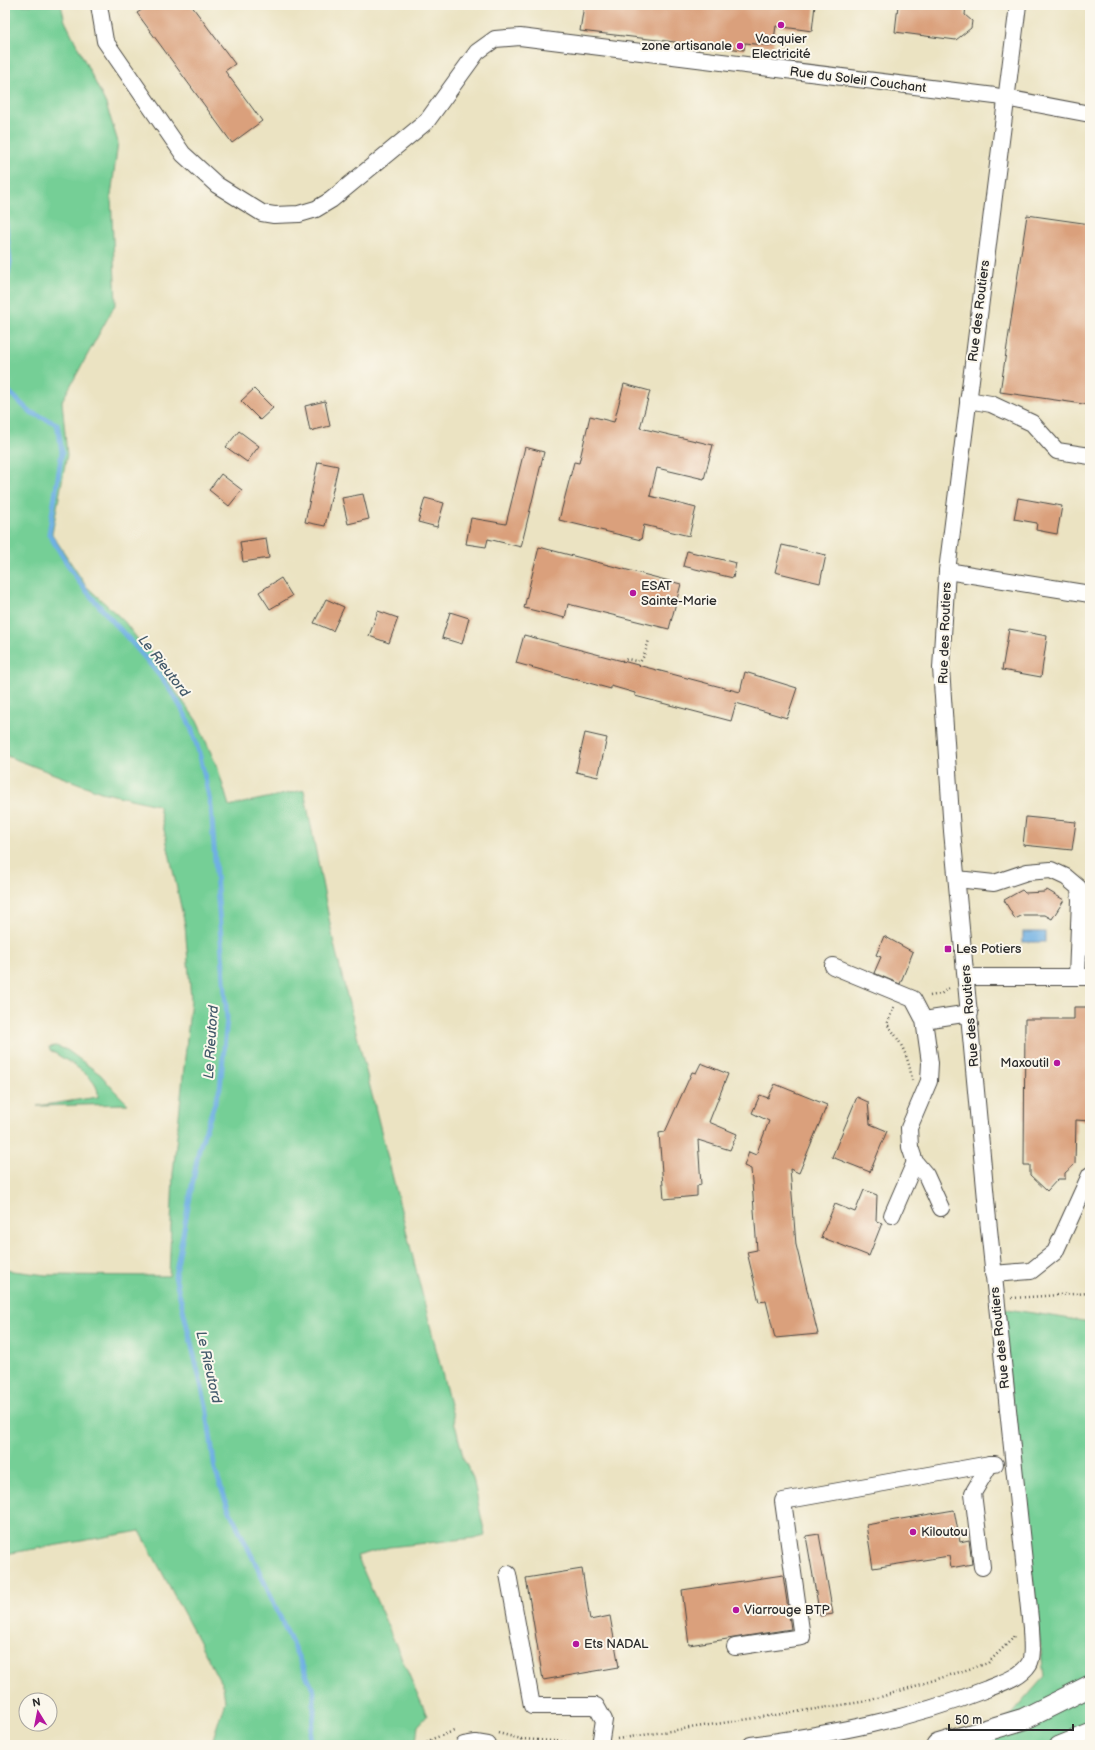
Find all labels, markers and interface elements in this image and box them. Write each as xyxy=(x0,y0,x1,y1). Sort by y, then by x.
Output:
marker: Vacquier Electricité xyxy=(776,20,786,30)
place label: Vacquier Electricité xyxy=(751,31,811,62)
place label: zone artisanale xyxy=(642,38,732,54)
marker: zone artisanale xyxy=(735,41,745,51)
street label: Rue du Soleil Couchant xyxy=(789,64,927,96)
street label: Rue des Routiers xyxy=(965,259,993,363)
place label: ESAT Sainte-Marie xyxy=(641,578,717,609)
street label: Rue des Routiers xyxy=(935,581,955,684)
marker: ESAT Sainte-Marie xyxy=(628,588,638,598)
water label: Le Rieutord xyxy=(135,632,194,701)
place label: Les Potiers xyxy=(956,941,1022,957)
marker: Les Potiers xyxy=(943,944,953,954)
street label: Rue des Routiers xyxy=(958,964,982,1068)
water label: Le Rieutord xyxy=(200,1004,222,1079)
place label: Maxoutil xyxy=(1000,1055,1049,1071)
marker: Maxoutil xyxy=(1052,1058,1062,1068)
street label: Rue des Routiers xyxy=(987,1286,1013,1390)
water label: Le Rieutord xyxy=(192,1329,226,1406)
place label: Kiloutou xyxy=(921,1524,968,1540)
marker: Kiloutou xyxy=(908,1527,918,1537)
place label: Viarrouge BTP xyxy=(744,1602,830,1618)
marker: Viarrouge BTP xyxy=(731,1605,741,1615)
place label: Ets NADAL xyxy=(584,1636,649,1652)
marker: Ets NADAL xyxy=(571,1639,581,1649)
north arrow xyxy=(18,1692,58,1732)
text: N xyxy=(31,1696,42,1710)
scale bar xyxy=(949,1706,1073,1732)
text: 50 m xyxy=(955,1713,982,1728)

